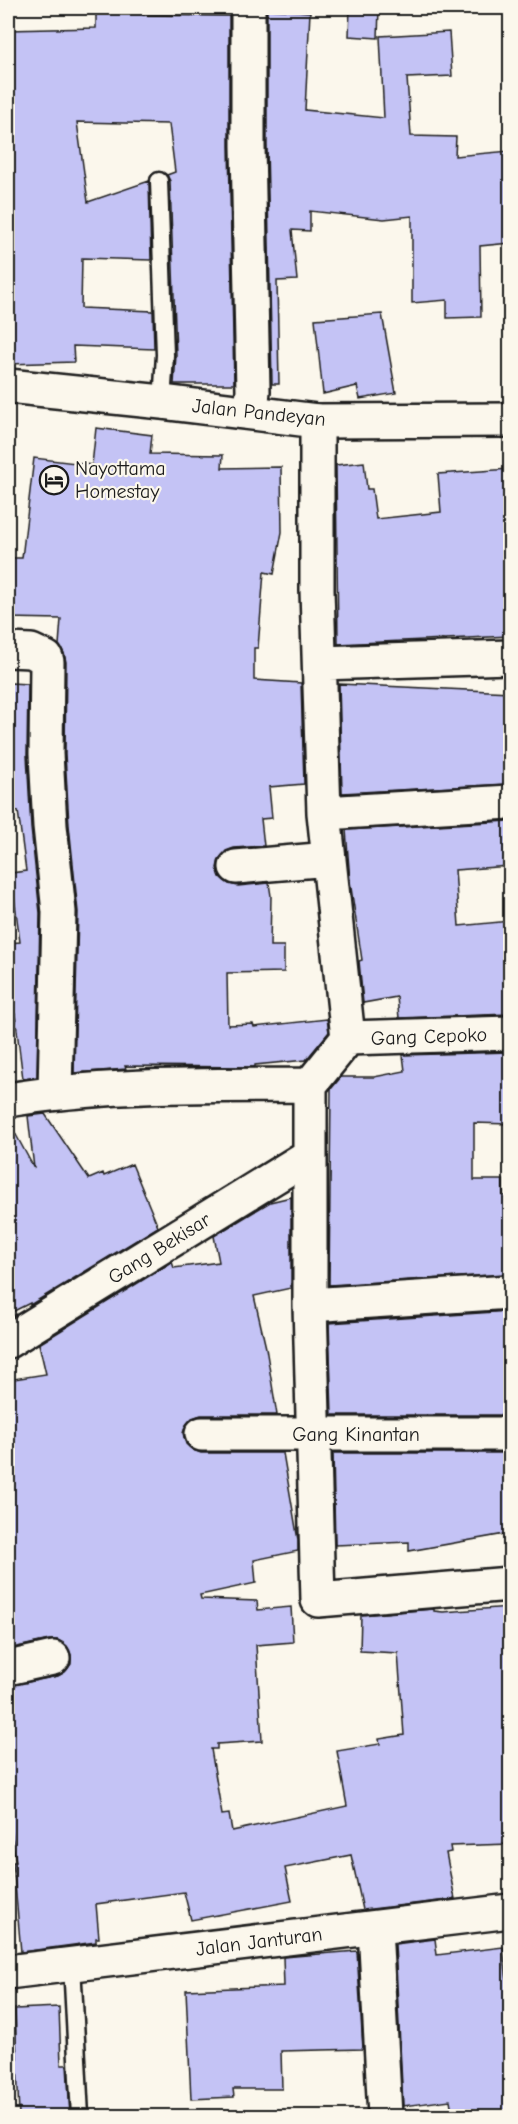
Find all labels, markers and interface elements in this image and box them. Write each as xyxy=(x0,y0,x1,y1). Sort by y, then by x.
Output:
street label: Jalan Pandeyan xyxy=(191,394,327,431)
place label: Nayottama Homestay xyxy=(75,457,166,503)
hotel icon: Nayottama Homestay xyxy=(38,464,70,496)
street label: Gang Cepoko xyxy=(370,1023,488,1050)
street label: Gang Bekisar xyxy=(104,1208,215,1289)
street label: Gang Kinantan xyxy=(292,1423,420,1446)
street label: Jalan Janturan xyxy=(194,1922,324,1961)

